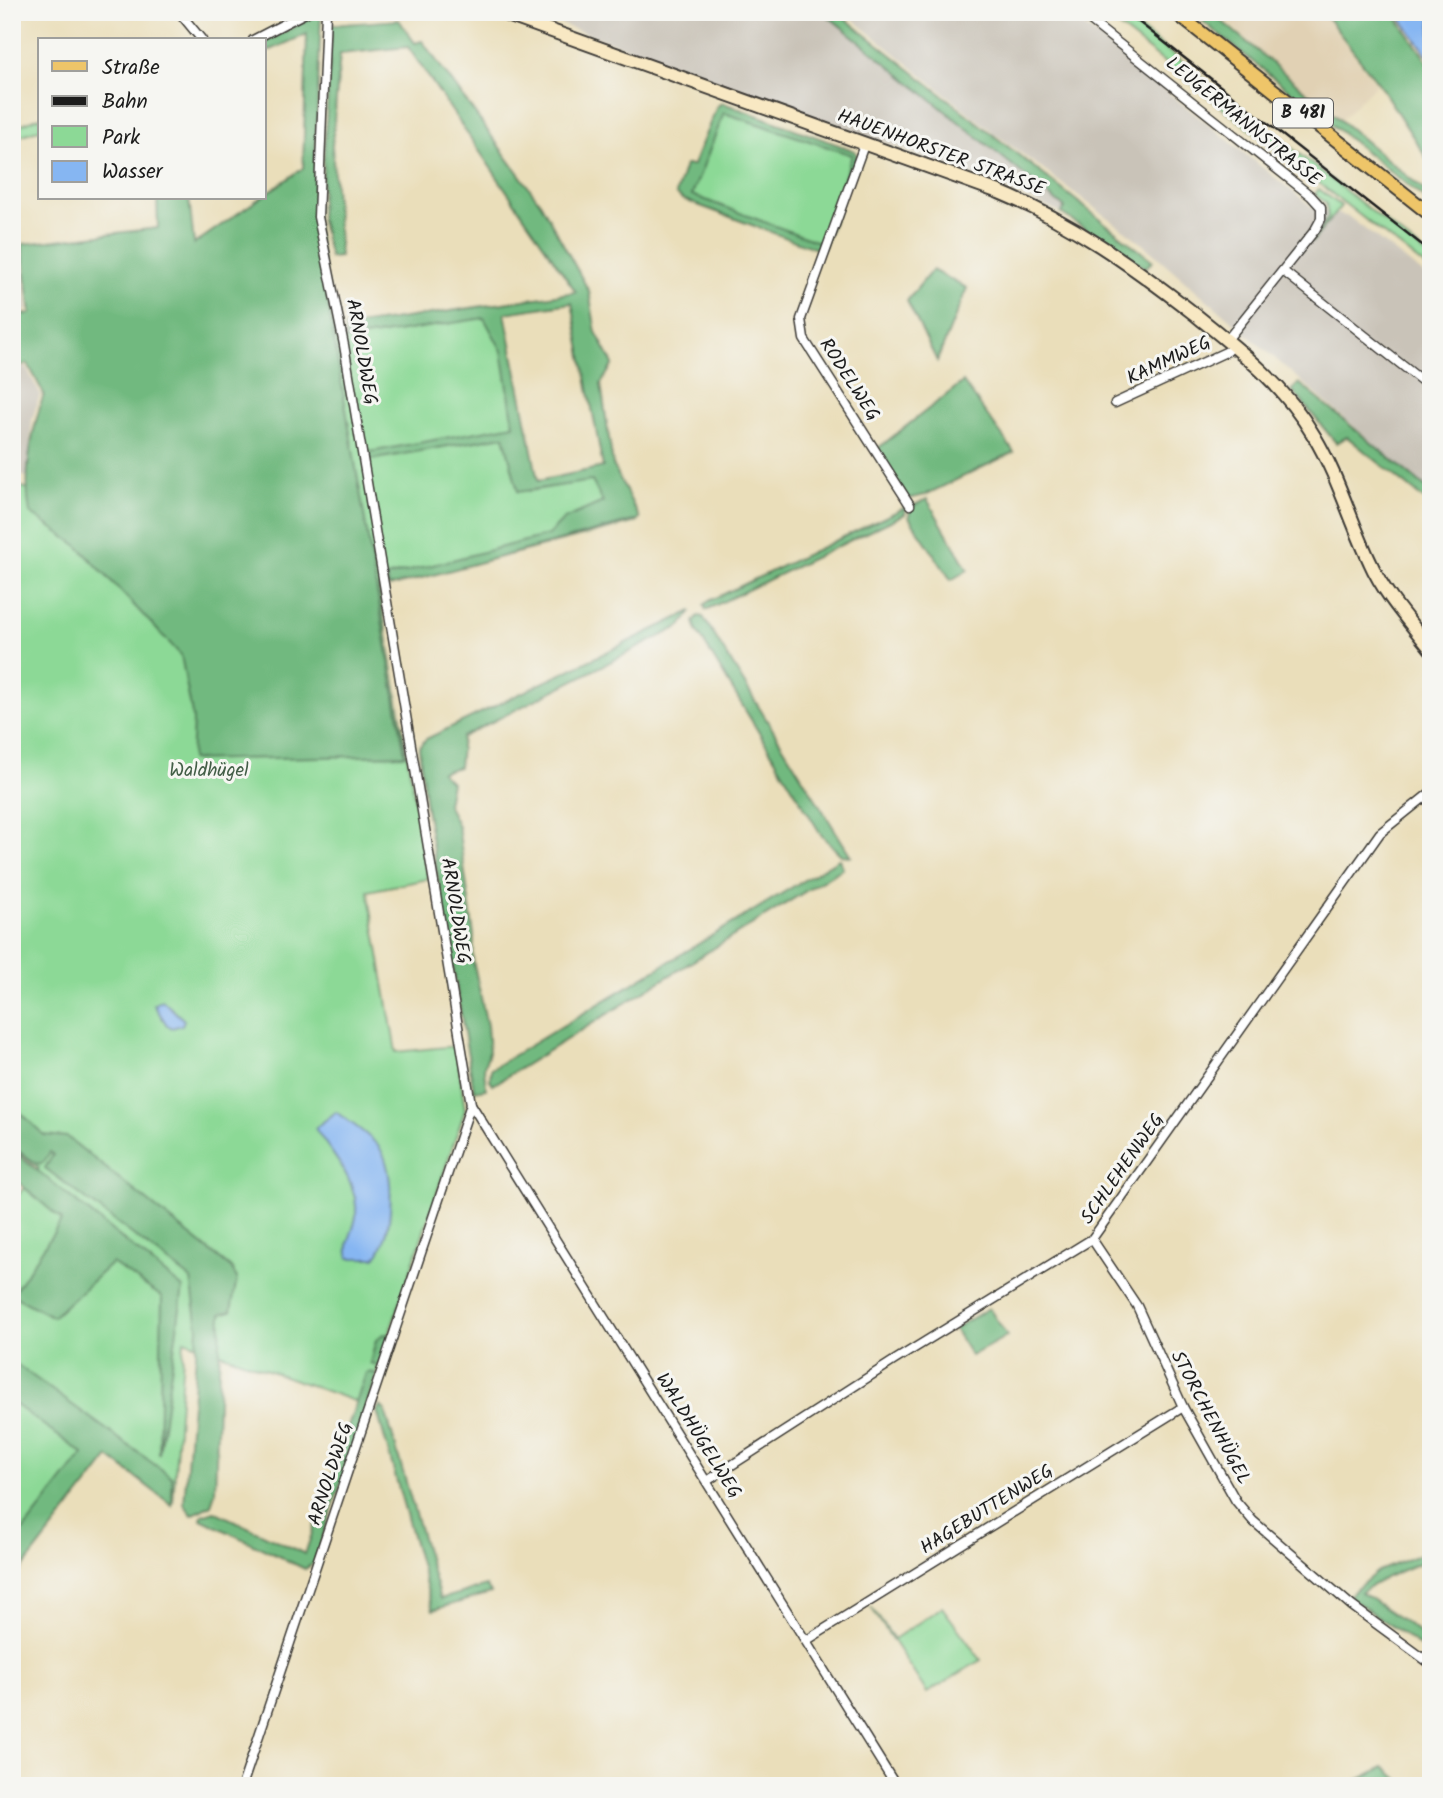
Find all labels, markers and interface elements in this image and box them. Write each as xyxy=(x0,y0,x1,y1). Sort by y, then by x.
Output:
legend xyxy=(38,38,266,200)
street label: LEUGERMANNSTRASSE xyxy=(1159,50,1328,195)
text: Straße xyxy=(102,52,160,85)
text: Bahn xyxy=(102,86,148,119)
road number: B 481 xyxy=(1273,98,1333,128)
street label: HAUENHORSTER STRASSE xyxy=(833,101,1050,205)
text: Park xyxy=(102,122,140,155)
text: Wasser xyxy=(102,156,164,189)
street label: ARNOLDWEG xyxy=(337,297,385,407)
street label: KAMMWEG xyxy=(1122,328,1216,394)
street label: RODELWEG xyxy=(811,332,887,428)
park label: Waldhügel xyxy=(169,756,249,786)
street label: ARNOLDWEG xyxy=(432,856,478,966)
street label: SCHLEHENWEG xyxy=(1073,1107,1173,1231)
street label: STORCHENHÜGEL xyxy=(1162,1346,1258,1490)
street label: WALDHÜGELWEG xyxy=(647,1367,749,1505)
street label: ARNOLDWEG xyxy=(300,1418,362,1530)
street label: HAGEBUTTENWEG xyxy=(914,1457,1060,1563)

